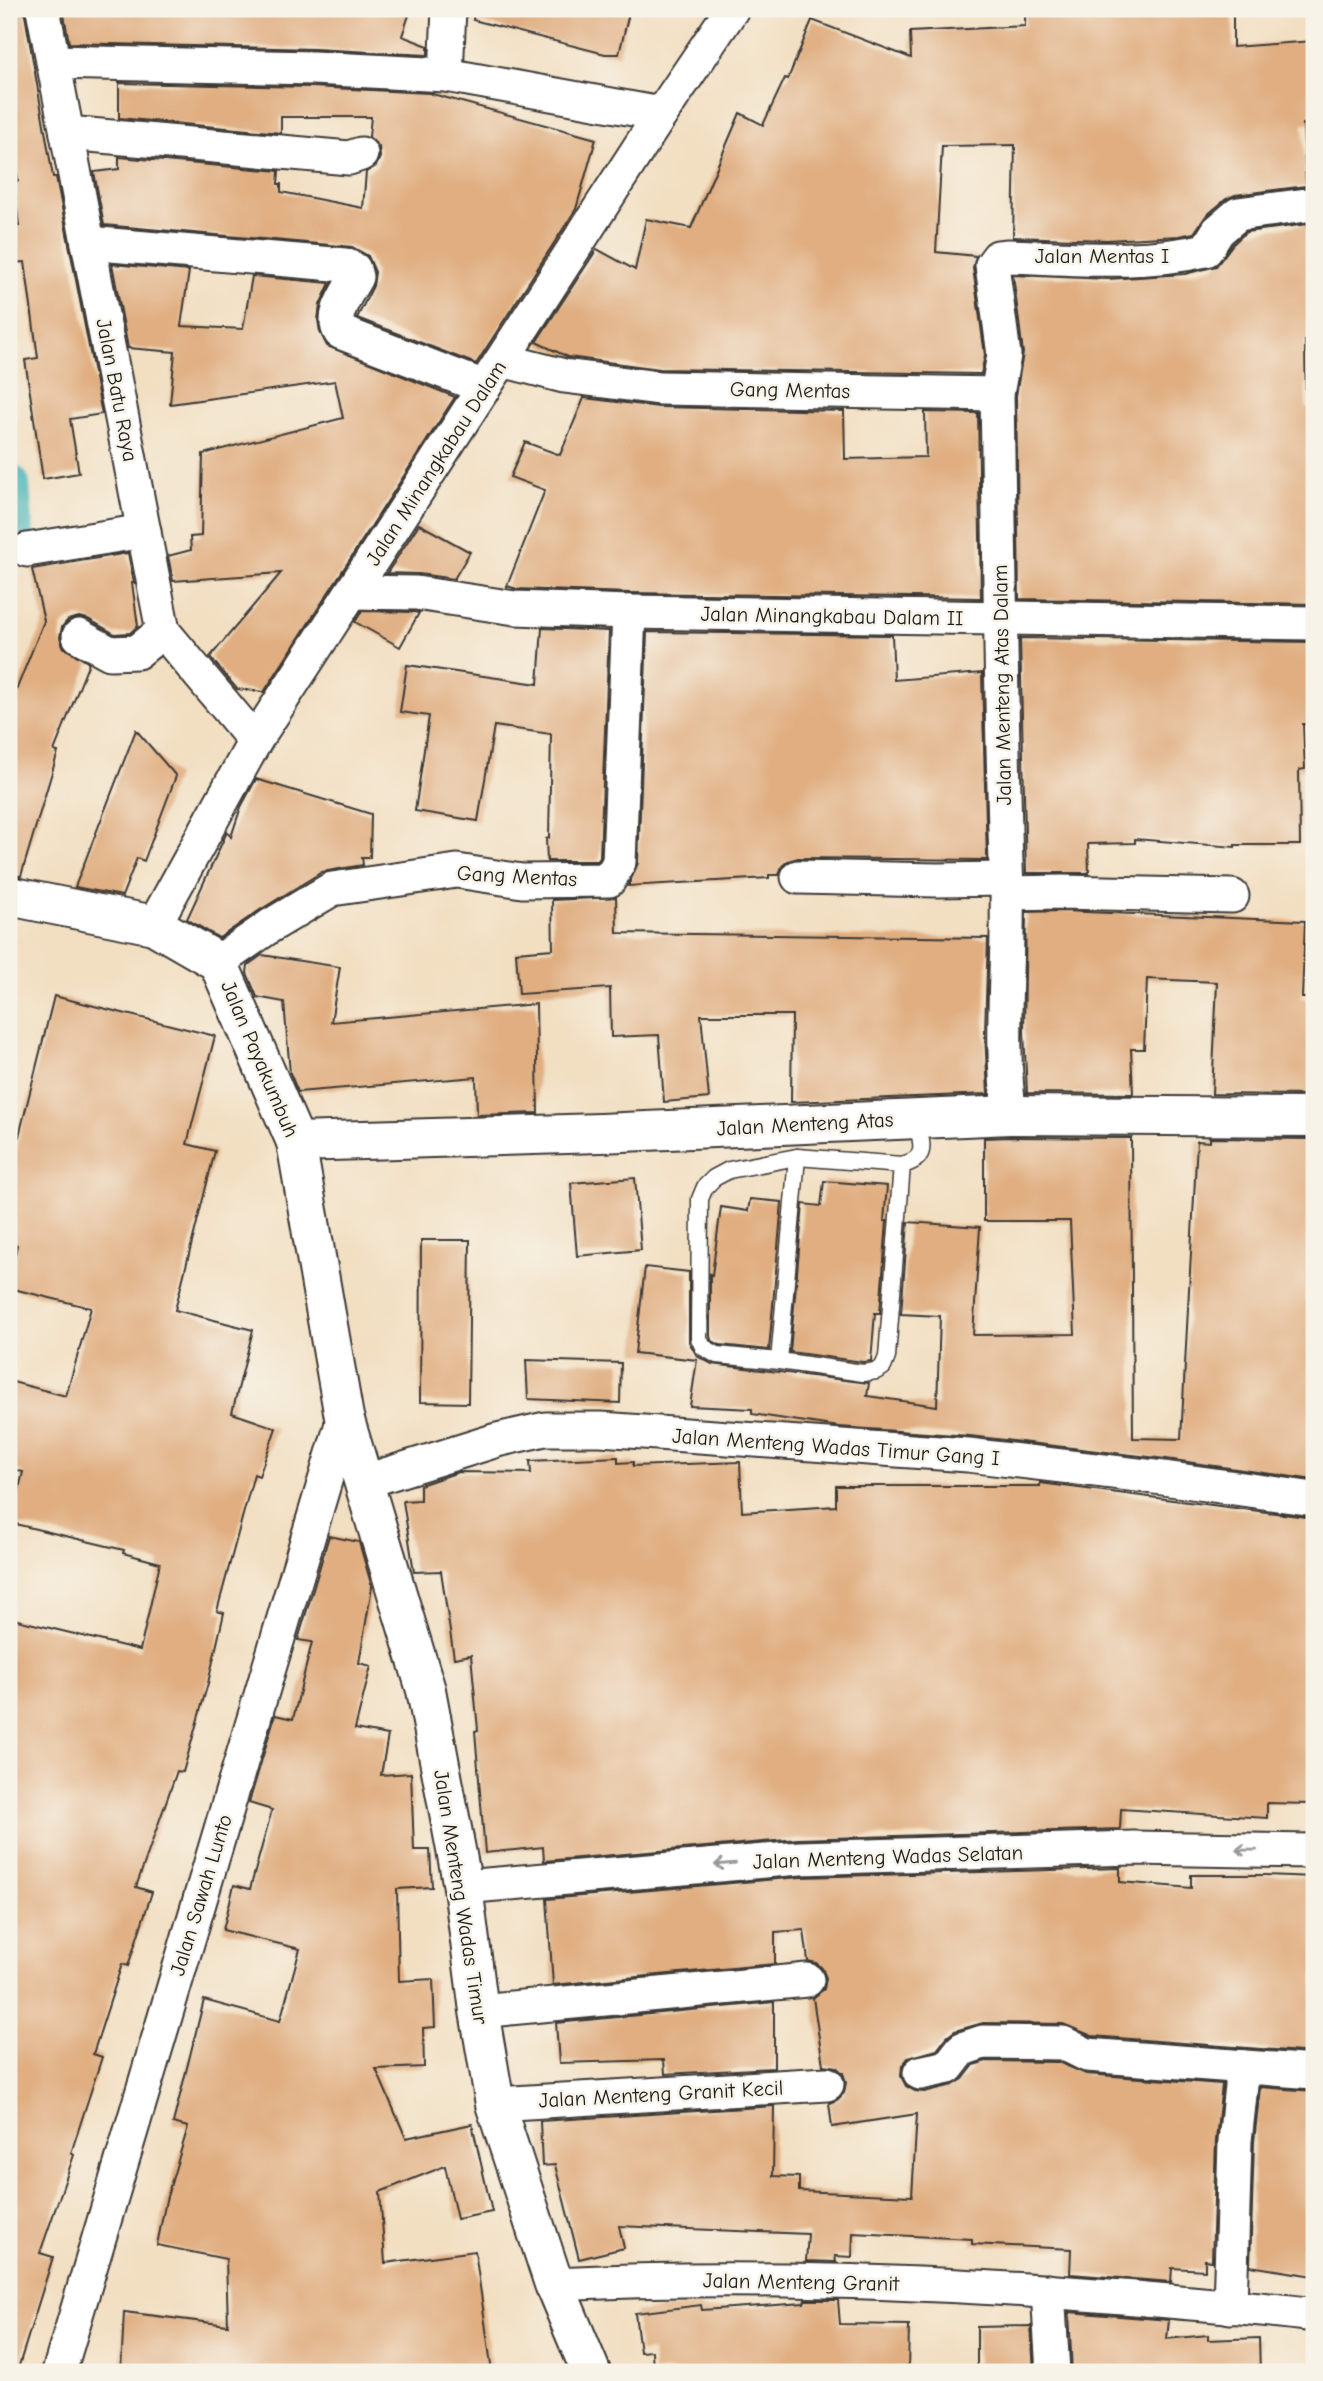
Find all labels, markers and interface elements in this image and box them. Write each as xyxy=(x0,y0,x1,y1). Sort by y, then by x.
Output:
street label: Jalan Mentas I xyxy=(1035,244,1169,268)
street label: Jalan Batu Raya xyxy=(91,316,143,464)
street label: Jalan Minangkabau Dalam xyxy=(361,356,511,570)
street label: Gang Mentas xyxy=(730,377,850,403)
street label: Jalan Menteng Atas Dalam xyxy=(988,564,1016,806)
street label: Jalan Minangkabau Dalam II xyxy=(700,602,964,630)
street label: Gang Mentas xyxy=(456,861,578,891)
street label: Jalan Payakumbuh xyxy=(216,977,304,1141)
street label: Jalan Menteng Atas xyxy=(716,1107,894,1141)
street label: Jalan Menteng Wadas Timur Gang I xyxy=(671,1424,1001,1470)
street label: Jalan Menteng Wadas Timur xyxy=(429,1768,493,2027)
street label: Jalan Sawah Lunto xyxy=(165,1811,237,1979)
street label: Jalan Menteng Wadas Selatan xyxy=(752,1840,1024,1874)
one-way arrow xyxy=(1235,1843,1258,1857)
one-way arrow xyxy=(714,1858,737,1871)
street label: Jalan Menteng Granit Kecil xyxy=(538,2076,784,2112)
street label: Jalan Menteng Granit xyxy=(703,2268,900,2296)

